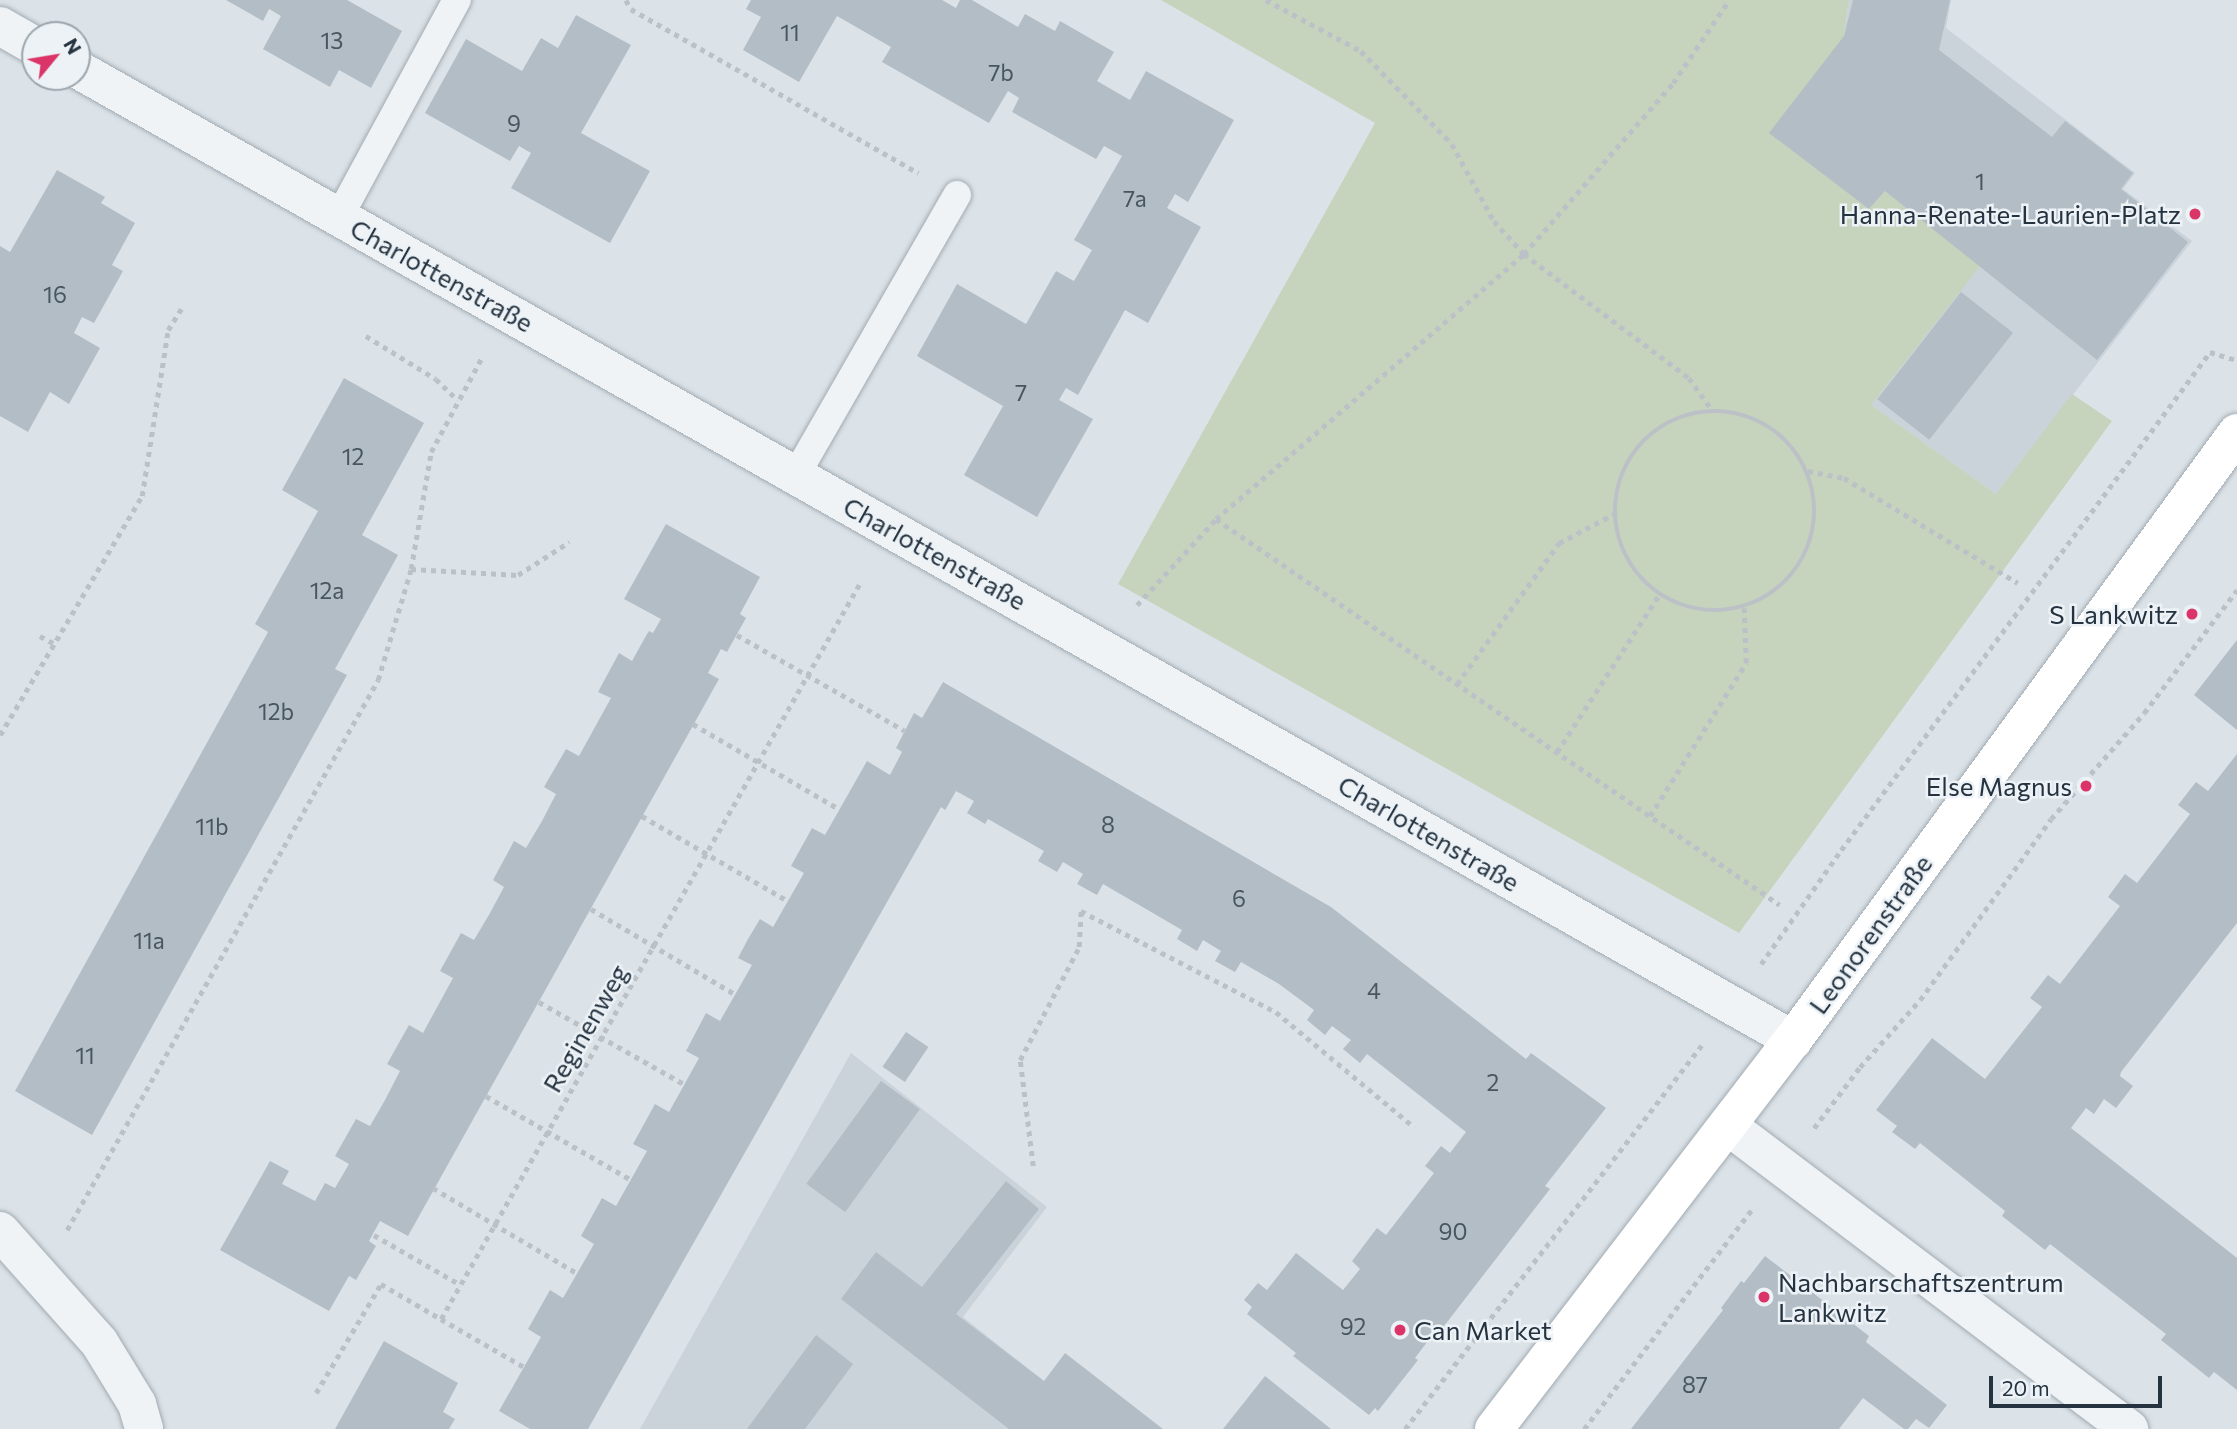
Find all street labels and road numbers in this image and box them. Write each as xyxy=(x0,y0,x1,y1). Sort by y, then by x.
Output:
street label: Charlottenstraße xyxy=(345,212,539,338)
street label: Charlottenstraße xyxy=(838,490,1032,616)
street label: Charlottenstraße xyxy=(1333,768,1525,898)
street label: Leonorenstraße xyxy=(1802,848,1938,1020)
street label: Reginenweg xyxy=(536,959,634,1097)

